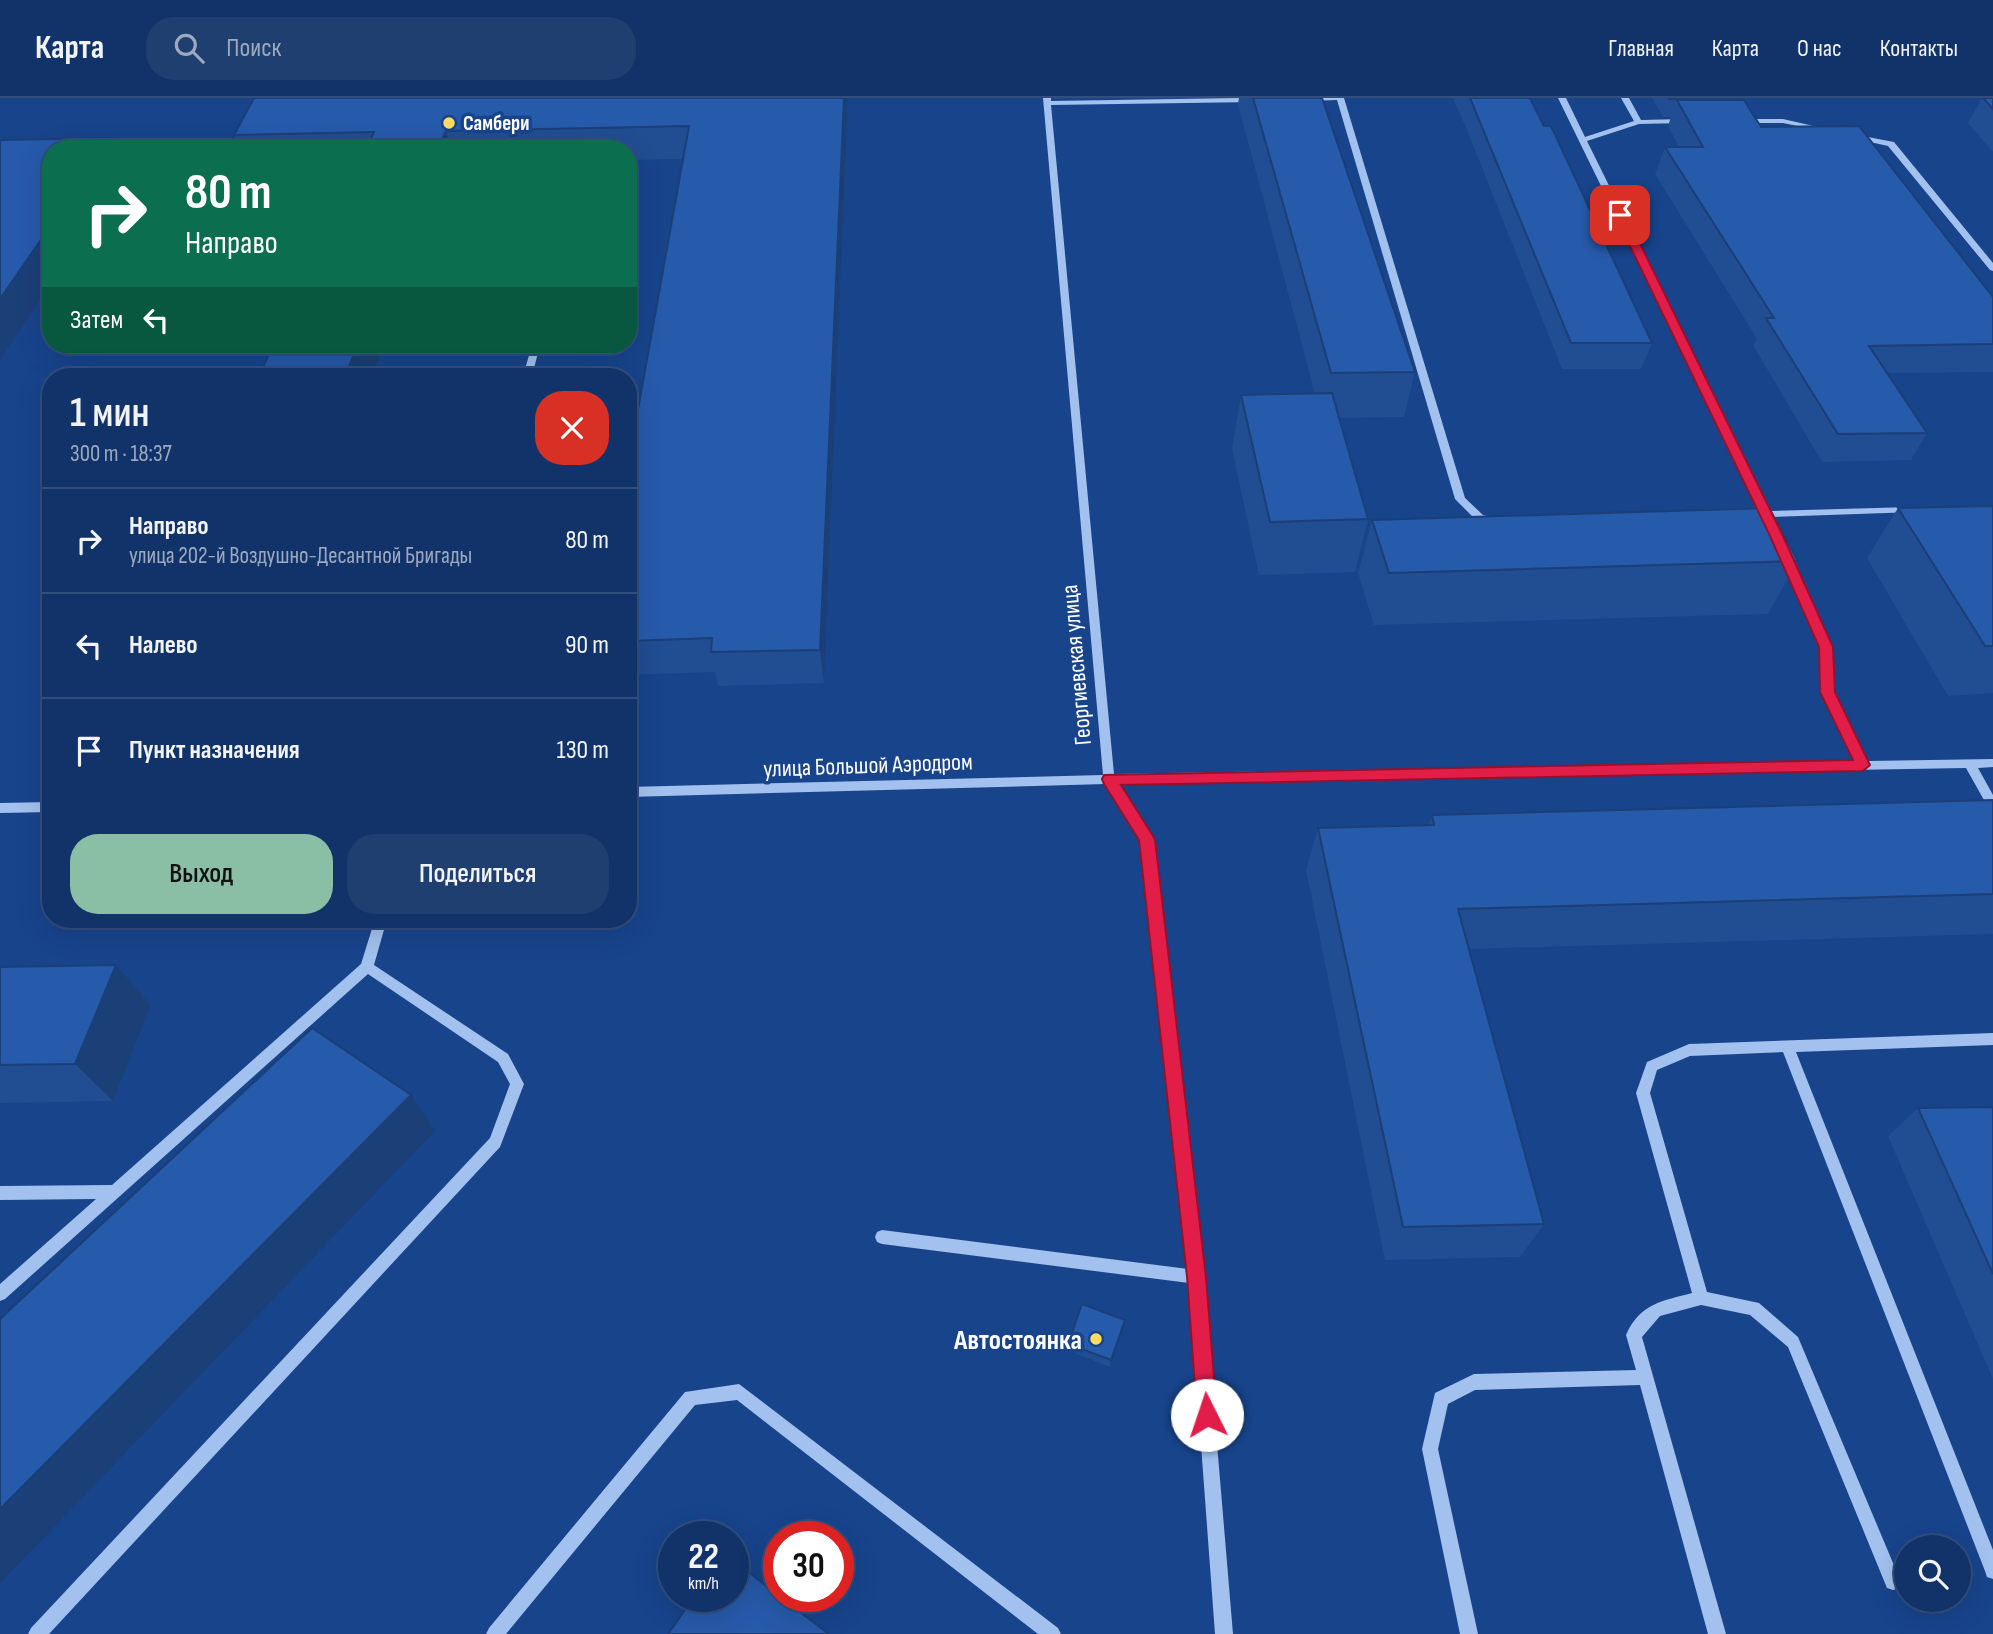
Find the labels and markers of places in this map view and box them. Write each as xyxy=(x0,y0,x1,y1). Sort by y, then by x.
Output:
place label: Самбери xyxy=(463,111,529,136)
marker: Самбери xyxy=(441,115,457,131)
pin xyxy=(1590,185,1650,245)
place label: Автостоянка xyxy=(953,1324,1082,1357)
marker: Автостоянка xyxy=(1088,1331,1104,1347)

